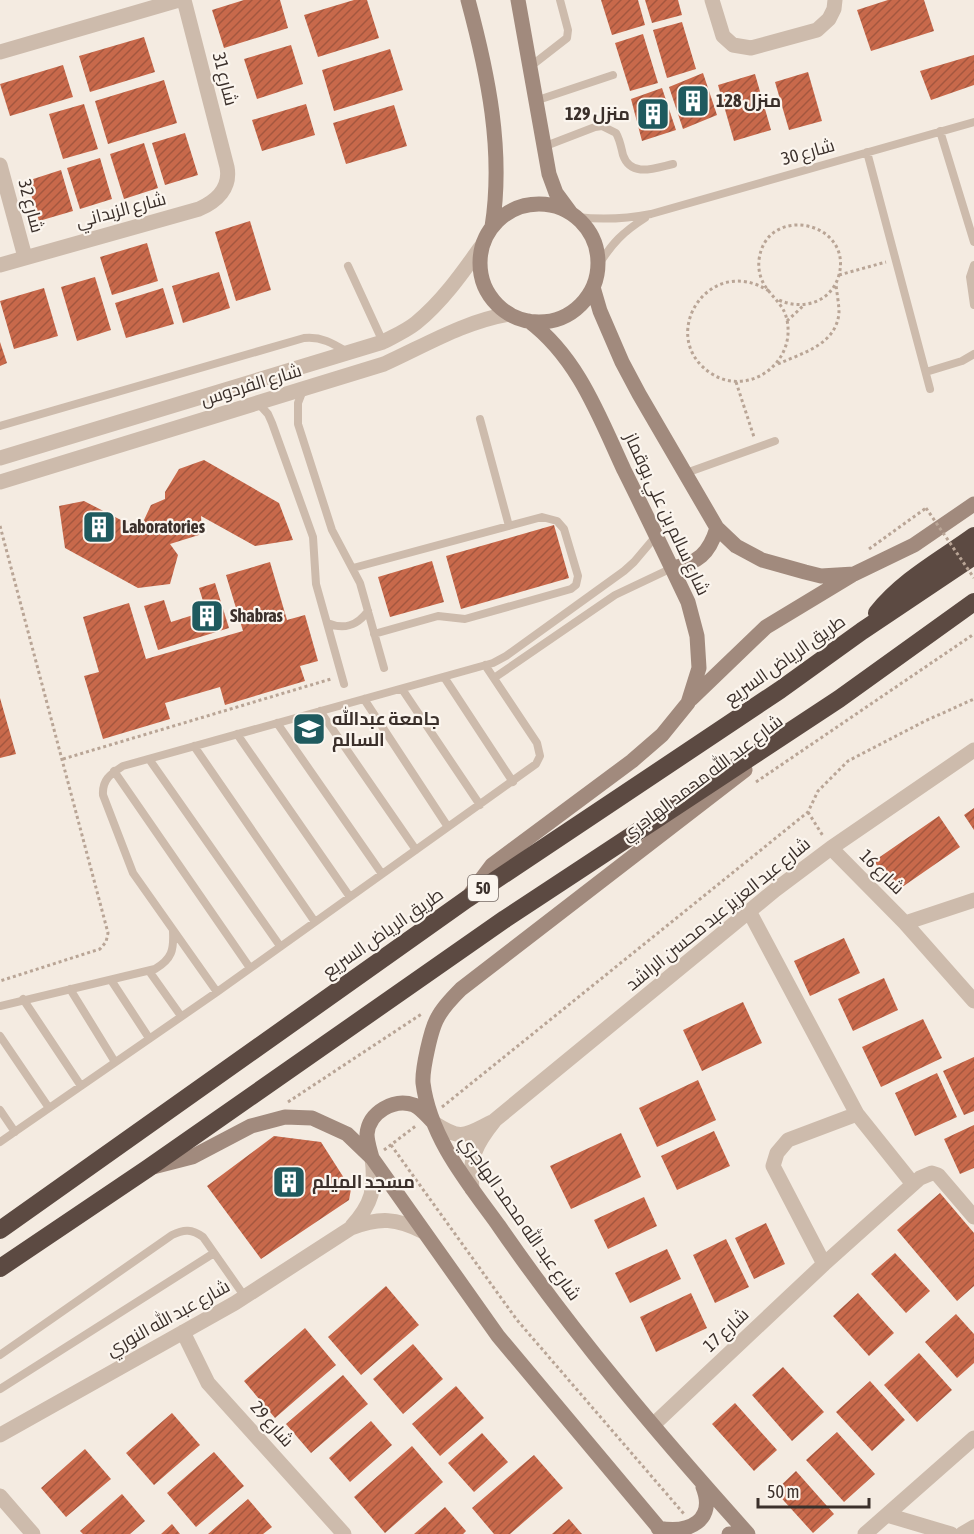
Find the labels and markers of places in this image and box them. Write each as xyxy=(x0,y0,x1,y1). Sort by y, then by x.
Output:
building icon: منزل 128 xyxy=(675,83,711,119)
place label: منزل 128 xyxy=(716,90,781,112)
building icon: منزل 129 xyxy=(635,96,671,132)
place label: منزل 129 xyxy=(565,103,630,125)
building icon: Laboratories xyxy=(81,509,117,545)
place label: Laboratories xyxy=(122,516,206,537)
building icon: Shabras xyxy=(189,598,225,634)
place label: Shabras xyxy=(230,605,284,626)
place label: جامعة عبدالله السالم xyxy=(332,706,440,752)
school or university icon: جامعة عبدالله السالم xyxy=(291,711,327,747)
building icon: مسجد الميلم xyxy=(271,1164,307,1200)
place label: مسجد الميلم xyxy=(312,1171,415,1194)

